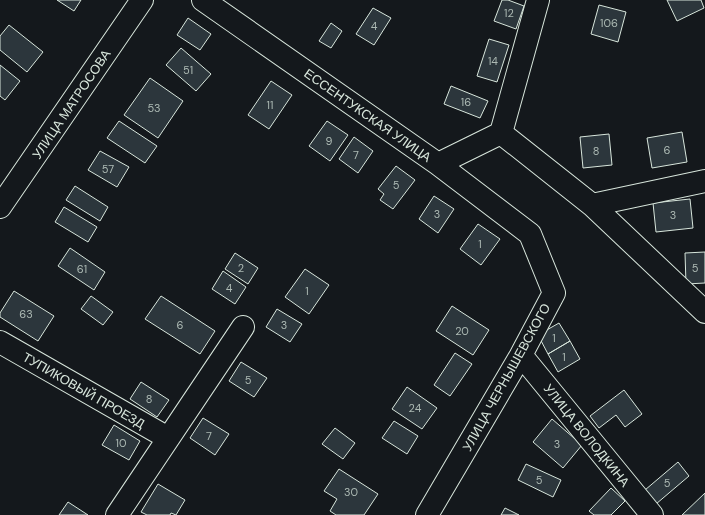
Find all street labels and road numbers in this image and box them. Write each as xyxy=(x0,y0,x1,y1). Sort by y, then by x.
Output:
street label: УЛИЦА МАТРОСОВА xyxy=(28,46,115,162)
street label: ЕССЕНТУКСКАЯ УЛИЦА xyxy=(301,65,435,166)
street label: УЛИЦА ЧЕРНЫШЕВСКОГО xyxy=(459,300,554,454)
street label: ТУПИКОВЫЙ ПРОЕЗД xyxy=(20,348,148,432)
street label: УЛИЦА ВОЛОДКИНА xyxy=(540,380,634,491)

